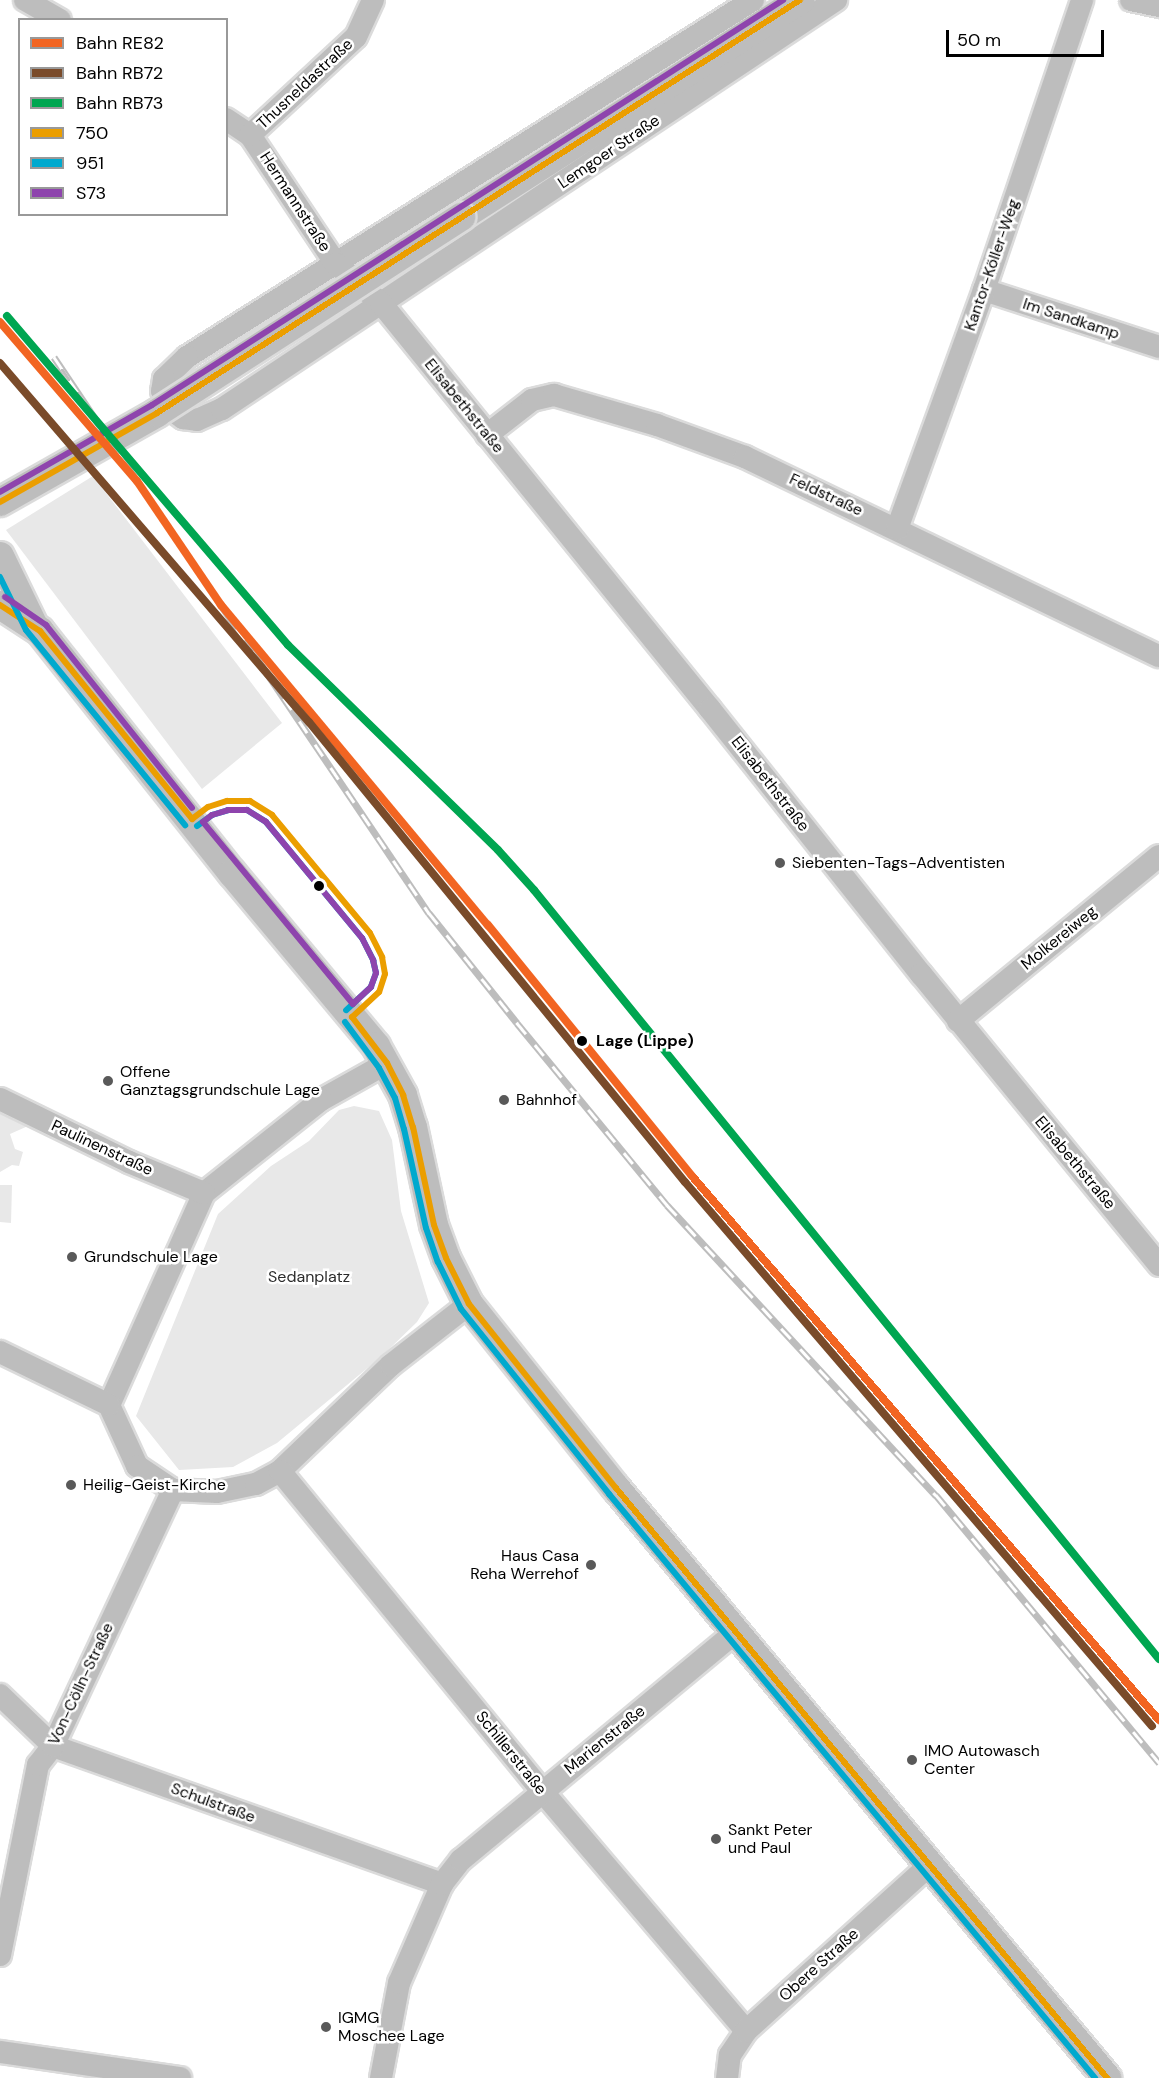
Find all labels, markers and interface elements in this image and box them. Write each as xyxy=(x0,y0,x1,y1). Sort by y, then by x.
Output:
legend xyxy=(18,18,228,216)
scale bar xyxy=(949,18,1106,56)
text: 50 m xyxy=(957,28,1001,52)
text: Bahn RE82 xyxy=(76,31,164,55)
street label: Thusneldastraße xyxy=(253,35,357,133)
text: Bahn RB72 xyxy=(76,61,163,85)
text: Bahn RB73 xyxy=(76,91,163,115)
street label: Lemgoer Straße xyxy=(555,111,663,193)
text: 750 xyxy=(76,121,108,145)
street label: Hermannstraße xyxy=(256,148,334,256)
text: 951 xyxy=(76,151,104,175)
text: S73 xyxy=(76,181,106,205)
street label: Kantor-Köller-Weg xyxy=(960,197,1024,333)
street label: Im Sandkamp xyxy=(1020,294,1122,344)
street label: Elisabethstraße xyxy=(420,355,508,457)
street label: Feldstraße xyxy=(786,470,866,520)
street label: Elisabethstraße xyxy=(727,733,813,835)
place label: Siebenten-Tags-Adventisten xyxy=(792,853,1005,873)
marker: Siebenten-Tags-Adventisten xyxy=(773,856,787,870)
unlabelled marker xyxy=(313,880,325,892)
street label: Molkereiweg xyxy=(1017,902,1101,974)
place label: Lage (Lippe) xyxy=(596,1031,694,1051)
marker: Lage (Lippe) xyxy=(573,1032,591,1050)
place label: Offene Ganztagsgrundschule Lage xyxy=(120,1062,320,1100)
marker: Offene Ganztagsgrundschule Lage xyxy=(101,1074,115,1088)
place label: Bahnhof xyxy=(516,1090,577,1110)
marker: Bahnhof xyxy=(497,1093,511,1107)
street label: Elisabethstraße xyxy=(1031,1113,1119,1213)
street label: Paulinenstraße xyxy=(48,1116,156,1180)
place label: Grundschule Lage xyxy=(84,1247,218,1267)
marker: Grundschule Lage xyxy=(65,1250,79,1264)
park label: Sedanplatz xyxy=(268,1267,350,1287)
place label: Heilig-Geist-Kirche xyxy=(83,1475,226,1495)
marker: Heilig-Geist-Kirche xyxy=(64,1478,78,1492)
place label: Haus Casa Reha Werrehof xyxy=(470,1546,579,1584)
marker: Haus Casa Reha Werrehof xyxy=(584,1558,598,1572)
street label: Von-Cölln-Straße xyxy=(44,1620,118,1748)
street label: Marienstraße xyxy=(561,1702,649,1778)
street label: Schillerstraße xyxy=(472,1707,550,1799)
place label: IMO Autowasch Center xyxy=(924,1741,1040,1779)
marker: IMO Autowasch Center xyxy=(905,1753,919,1767)
street label: Schulstraße xyxy=(168,1779,258,1827)
place label: Sankt Peter und Paul xyxy=(728,1820,812,1858)
marker: Sankt Peter und Paul xyxy=(709,1832,723,1846)
street label: Obere Straße xyxy=(775,1924,863,2006)
place label: IGMG Moschee Lage xyxy=(338,2008,445,2046)
marker: IGMG Moschee Lage xyxy=(319,2020,333,2034)

